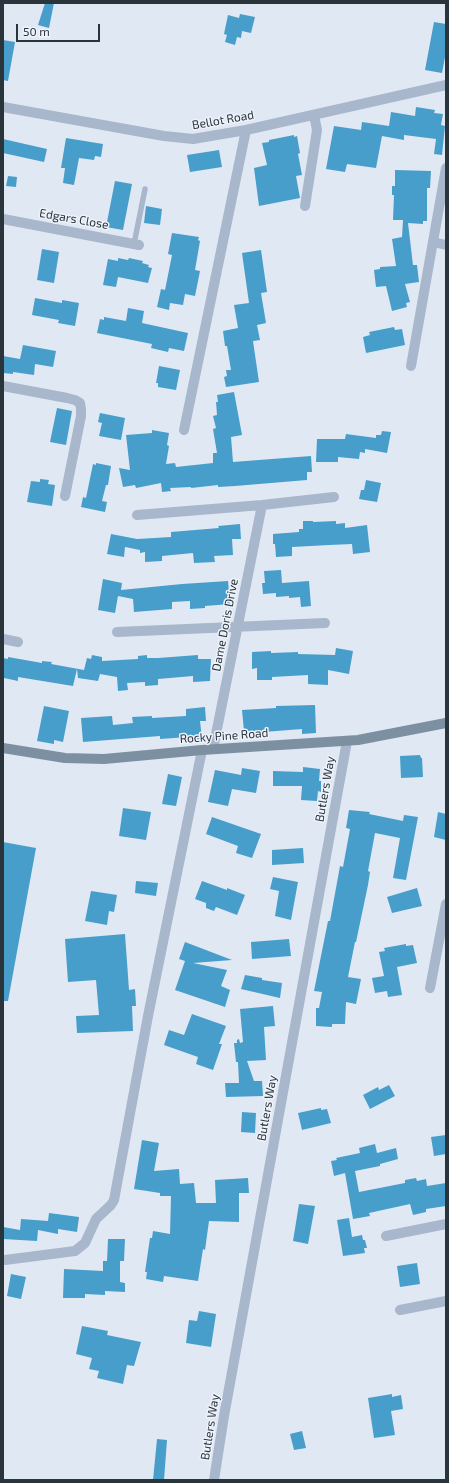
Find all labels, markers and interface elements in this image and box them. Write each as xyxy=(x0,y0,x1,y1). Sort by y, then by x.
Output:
scale bar xyxy=(18,16,102,42)
text: 50 m xyxy=(23,24,50,38)
street label: Bellot Road xyxy=(191,107,255,133)
street label: Edgars Close xyxy=(38,206,110,232)
street label: Dame Doris Drive xyxy=(209,577,241,673)
street label: Rocky Pine Road xyxy=(179,726,269,746)
street label: Butlers Way xyxy=(312,755,338,823)
street label: Butlers Way xyxy=(254,1074,280,1142)
street label: Butlers Way xyxy=(198,1393,222,1461)

